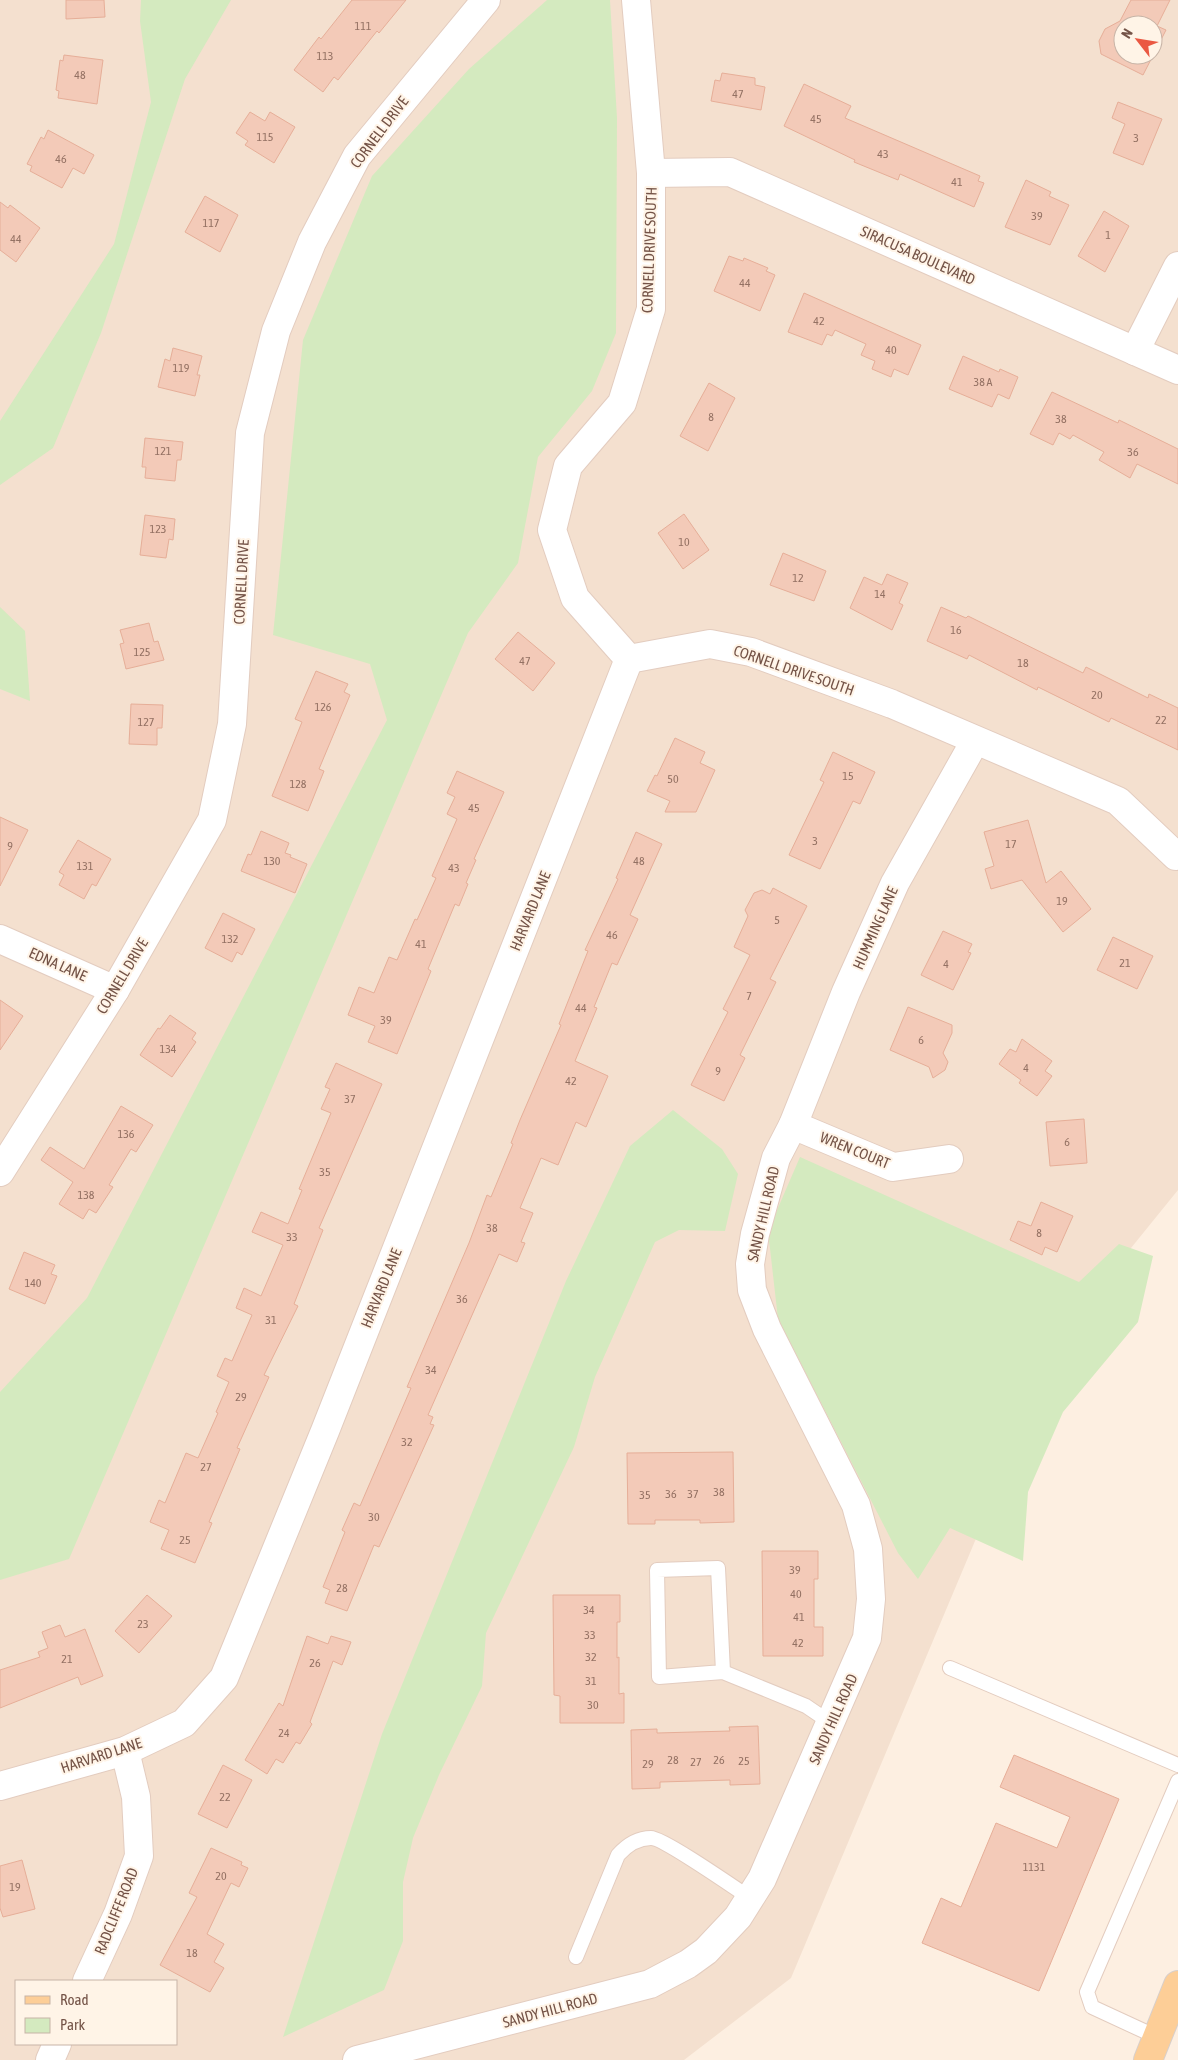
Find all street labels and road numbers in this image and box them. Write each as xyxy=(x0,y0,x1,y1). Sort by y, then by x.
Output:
street label: CORNELL DRIVE xyxy=(347,92,412,171)
street label: CORNELL DRIVE SOUTH xyxy=(638,187,660,313)
street label: SIRACUSA BOULEVARD xyxy=(858,222,978,288)
street label: CORNELL DRIVE xyxy=(230,538,252,625)
street label: CORNELL DRIVE SOUTH xyxy=(731,641,857,699)
street label: HARVARD LANE xyxy=(506,868,554,953)
street label: HUMMING LANE xyxy=(849,883,901,972)
street label: CORNELL DRIVE xyxy=(93,935,152,1017)
street label: EDNA LANE xyxy=(26,944,90,985)
street label: WREN COURT xyxy=(818,1128,893,1172)
street label: SANDY HILL ROAD xyxy=(744,1165,782,1263)
street label: HARVARD LANE xyxy=(357,1245,405,1330)
street label: SANDY HILL ROAD xyxy=(805,1671,861,1767)
street label: HARVARD LANE xyxy=(58,1734,144,1776)
street label: RADCLIFFE ROAD xyxy=(91,1865,141,1957)
street label: SANDY HILL ROAD xyxy=(501,1989,599,2031)

